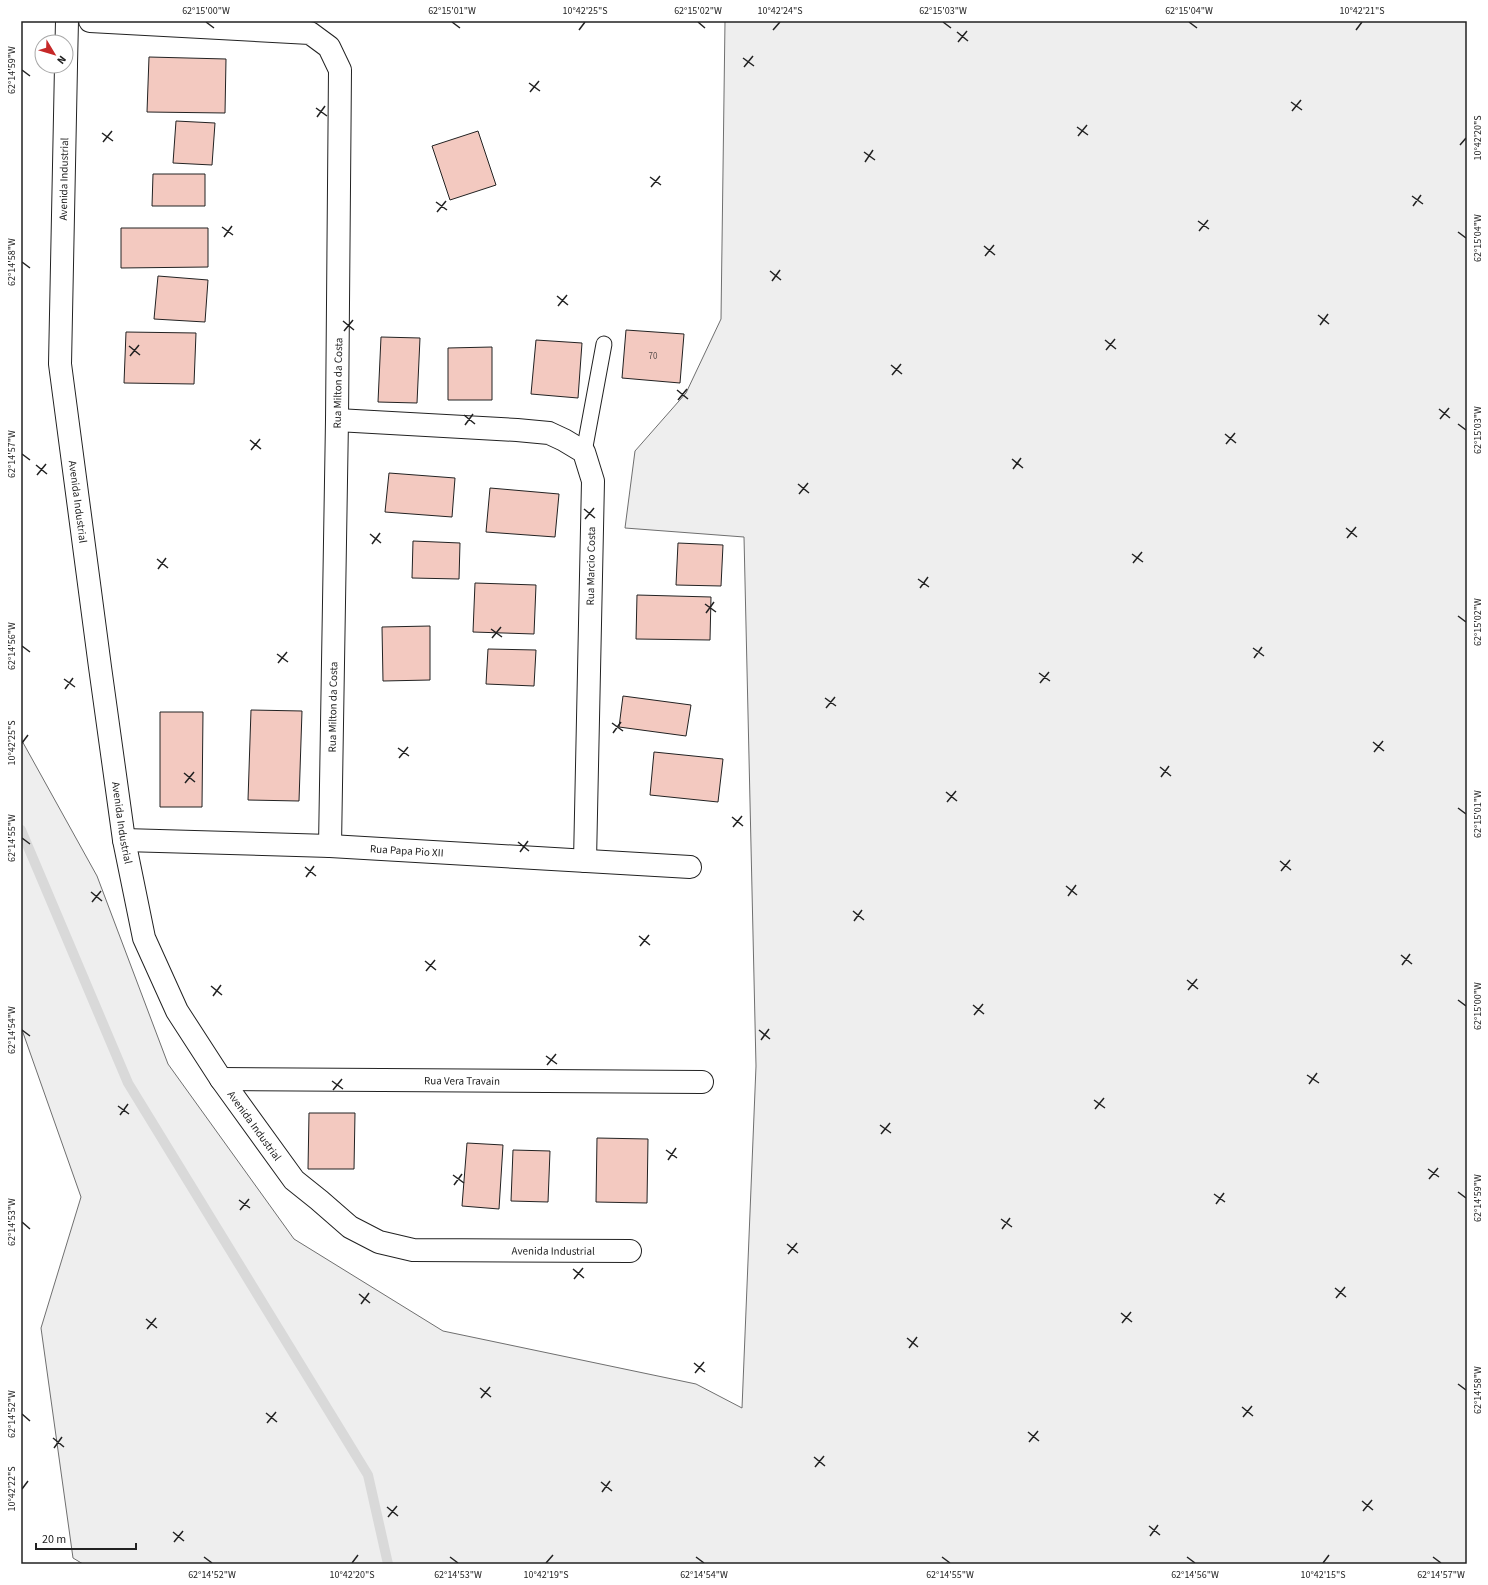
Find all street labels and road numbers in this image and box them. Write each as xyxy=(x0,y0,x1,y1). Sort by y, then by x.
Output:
street label: Avenida Industrial xyxy=(56,137,72,221)
street label: Rua Milton da Costa xyxy=(330,338,346,428)
street label: Avenida Industrial xyxy=(65,460,91,544)
street label: Rua Marcio Costa xyxy=(583,526,599,606)
street label: Rua Milton da Costa xyxy=(325,662,341,752)
street label: Avenida Industrial xyxy=(108,781,136,865)
street label: Rua Papa Pio XII xyxy=(370,841,444,860)
street label: Rua Vera Travain xyxy=(424,1073,500,1088)
street label: Avenida Industrial xyxy=(224,1088,285,1164)
street label: Avenida Industrial xyxy=(512,1243,595,1258)

